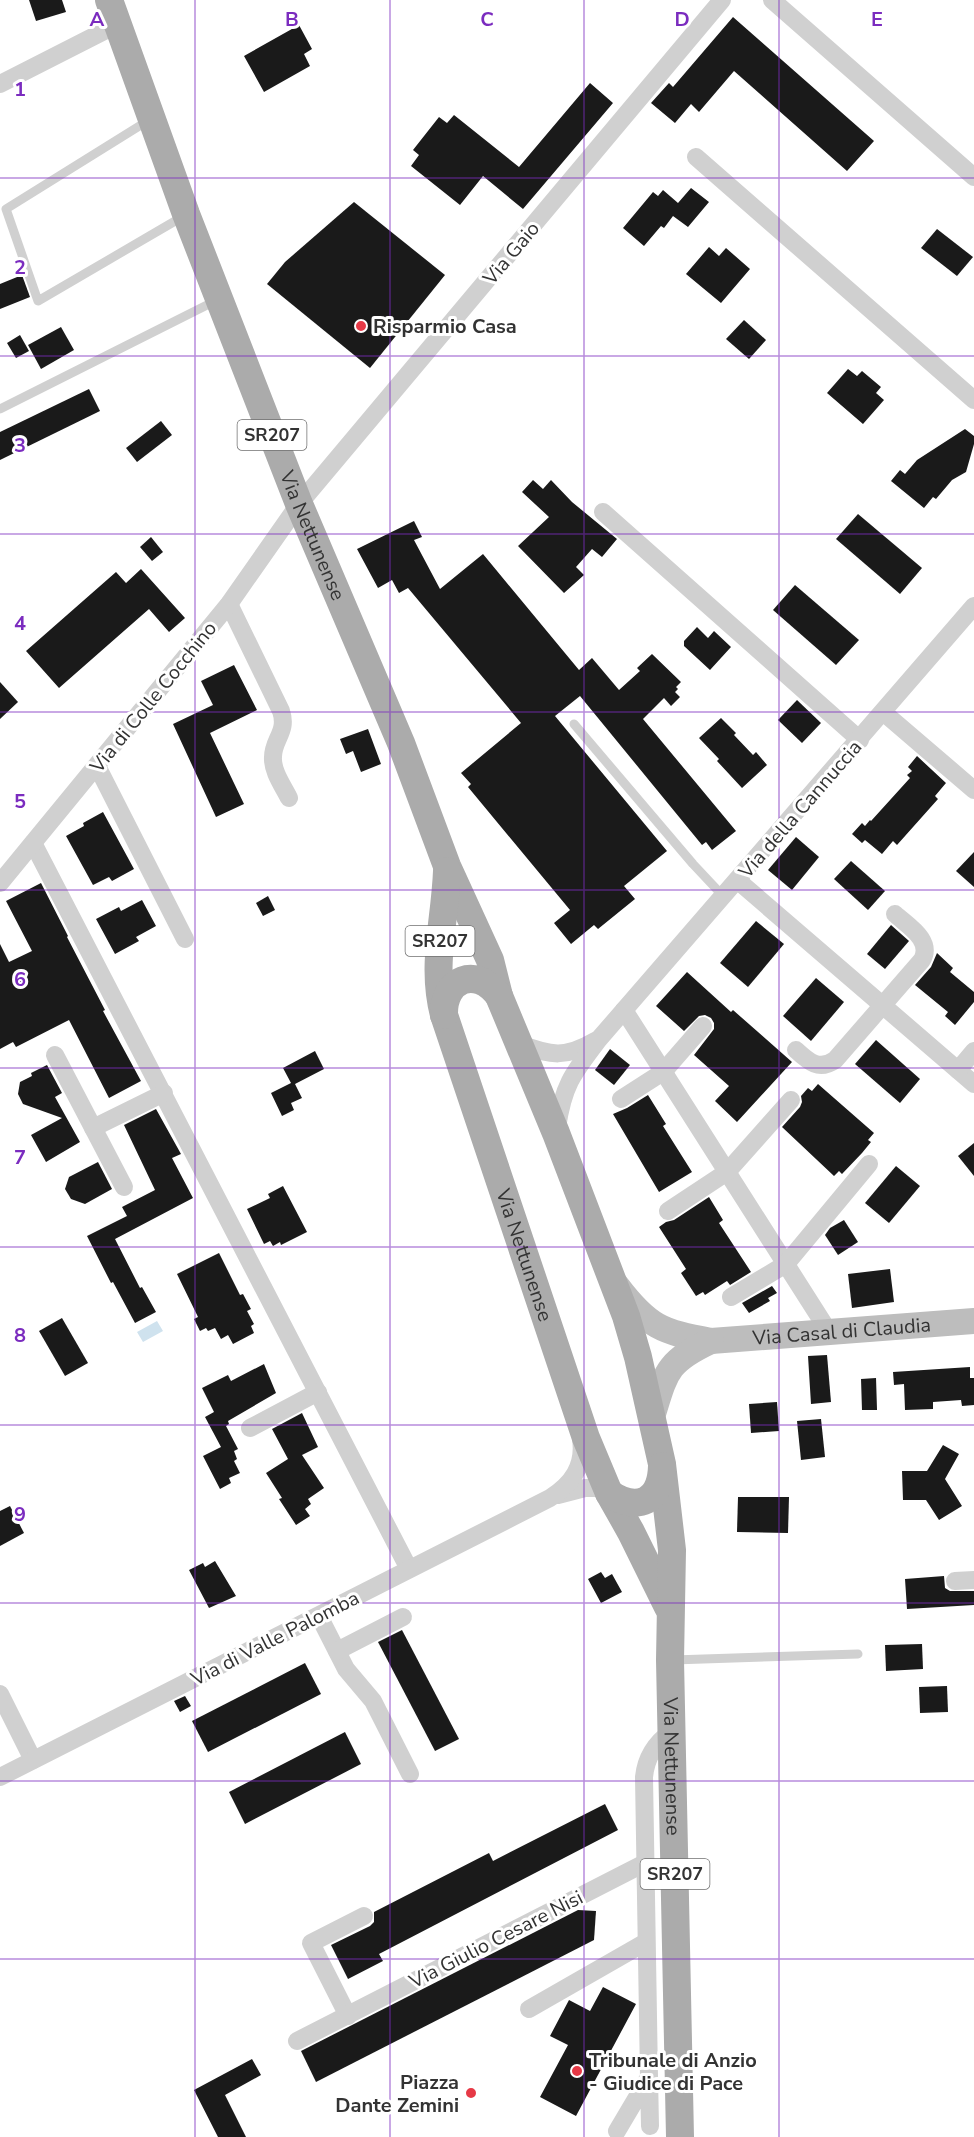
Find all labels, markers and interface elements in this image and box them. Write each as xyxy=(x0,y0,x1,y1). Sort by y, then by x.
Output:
text: A xyxy=(90,6,105,33)
text: B xyxy=(285,6,299,33)
text: C xyxy=(480,6,494,33)
text: D xyxy=(674,6,690,33)
text: E xyxy=(871,6,883,33)
text: 1 xyxy=(14,76,26,103)
street label: Via Gaio xyxy=(476,216,546,292)
text: 2 xyxy=(14,254,26,281)
place label: Risparmio Casa xyxy=(373,313,517,340)
marker: Risparmio Casa xyxy=(354,319,368,333)
road number: SR207 xyxy=(238,420,306,450)
text: 3 xyxy=(14,432,26,459)
street label: Via Nettunense xyxy=(273,466,352,605)
text: 4 xyxy=(14,610,26,637)
street label: Via di Colle Cocchino xyxy=(83,616,223,780)
street label: Via della Cannuccia xyxy=(732,734,868,885)
text: 5 xyxy=(14,788,26,815)
road number: SR207 xyxy=(406,926,474,956)
text: 6 xyxy=(14,966,26,993)
text: 7 xyxy=(14,1144,26,1171)
street label: Via Nettunense xyxy=(489,1184,559,1325)
street label: Via Casal di Claudia xyxy=(751,1311,932,1352)
text: 8 xyxy=(14,1322,26,1349)
text: 9 xyxy=(14,1501,26,1528)
street label: Via di Valle Palomba xyxy=(186,1584,364,1693)
street label: Via Nettunense xyxy=(657,1696,687,1836)
road number: SR207 xyxy=(640,1859,710,1889)
street label: Via Giulio Cesare Nisi xyxy=(404,1884,588,1995)
place label: Tribunale di Anzio - Giudice di Pace xyxy=(589,2047,757,2097)
marker: Tribunale di Anzio - Giudice di Pace xyxy=(570,2064,584,2078)
place label: Piazza Dante Zemini xyxy=(335,2069,459,2119)
marker: Piazza Dante Zemini xyxy=(464,2086,478,2100)

